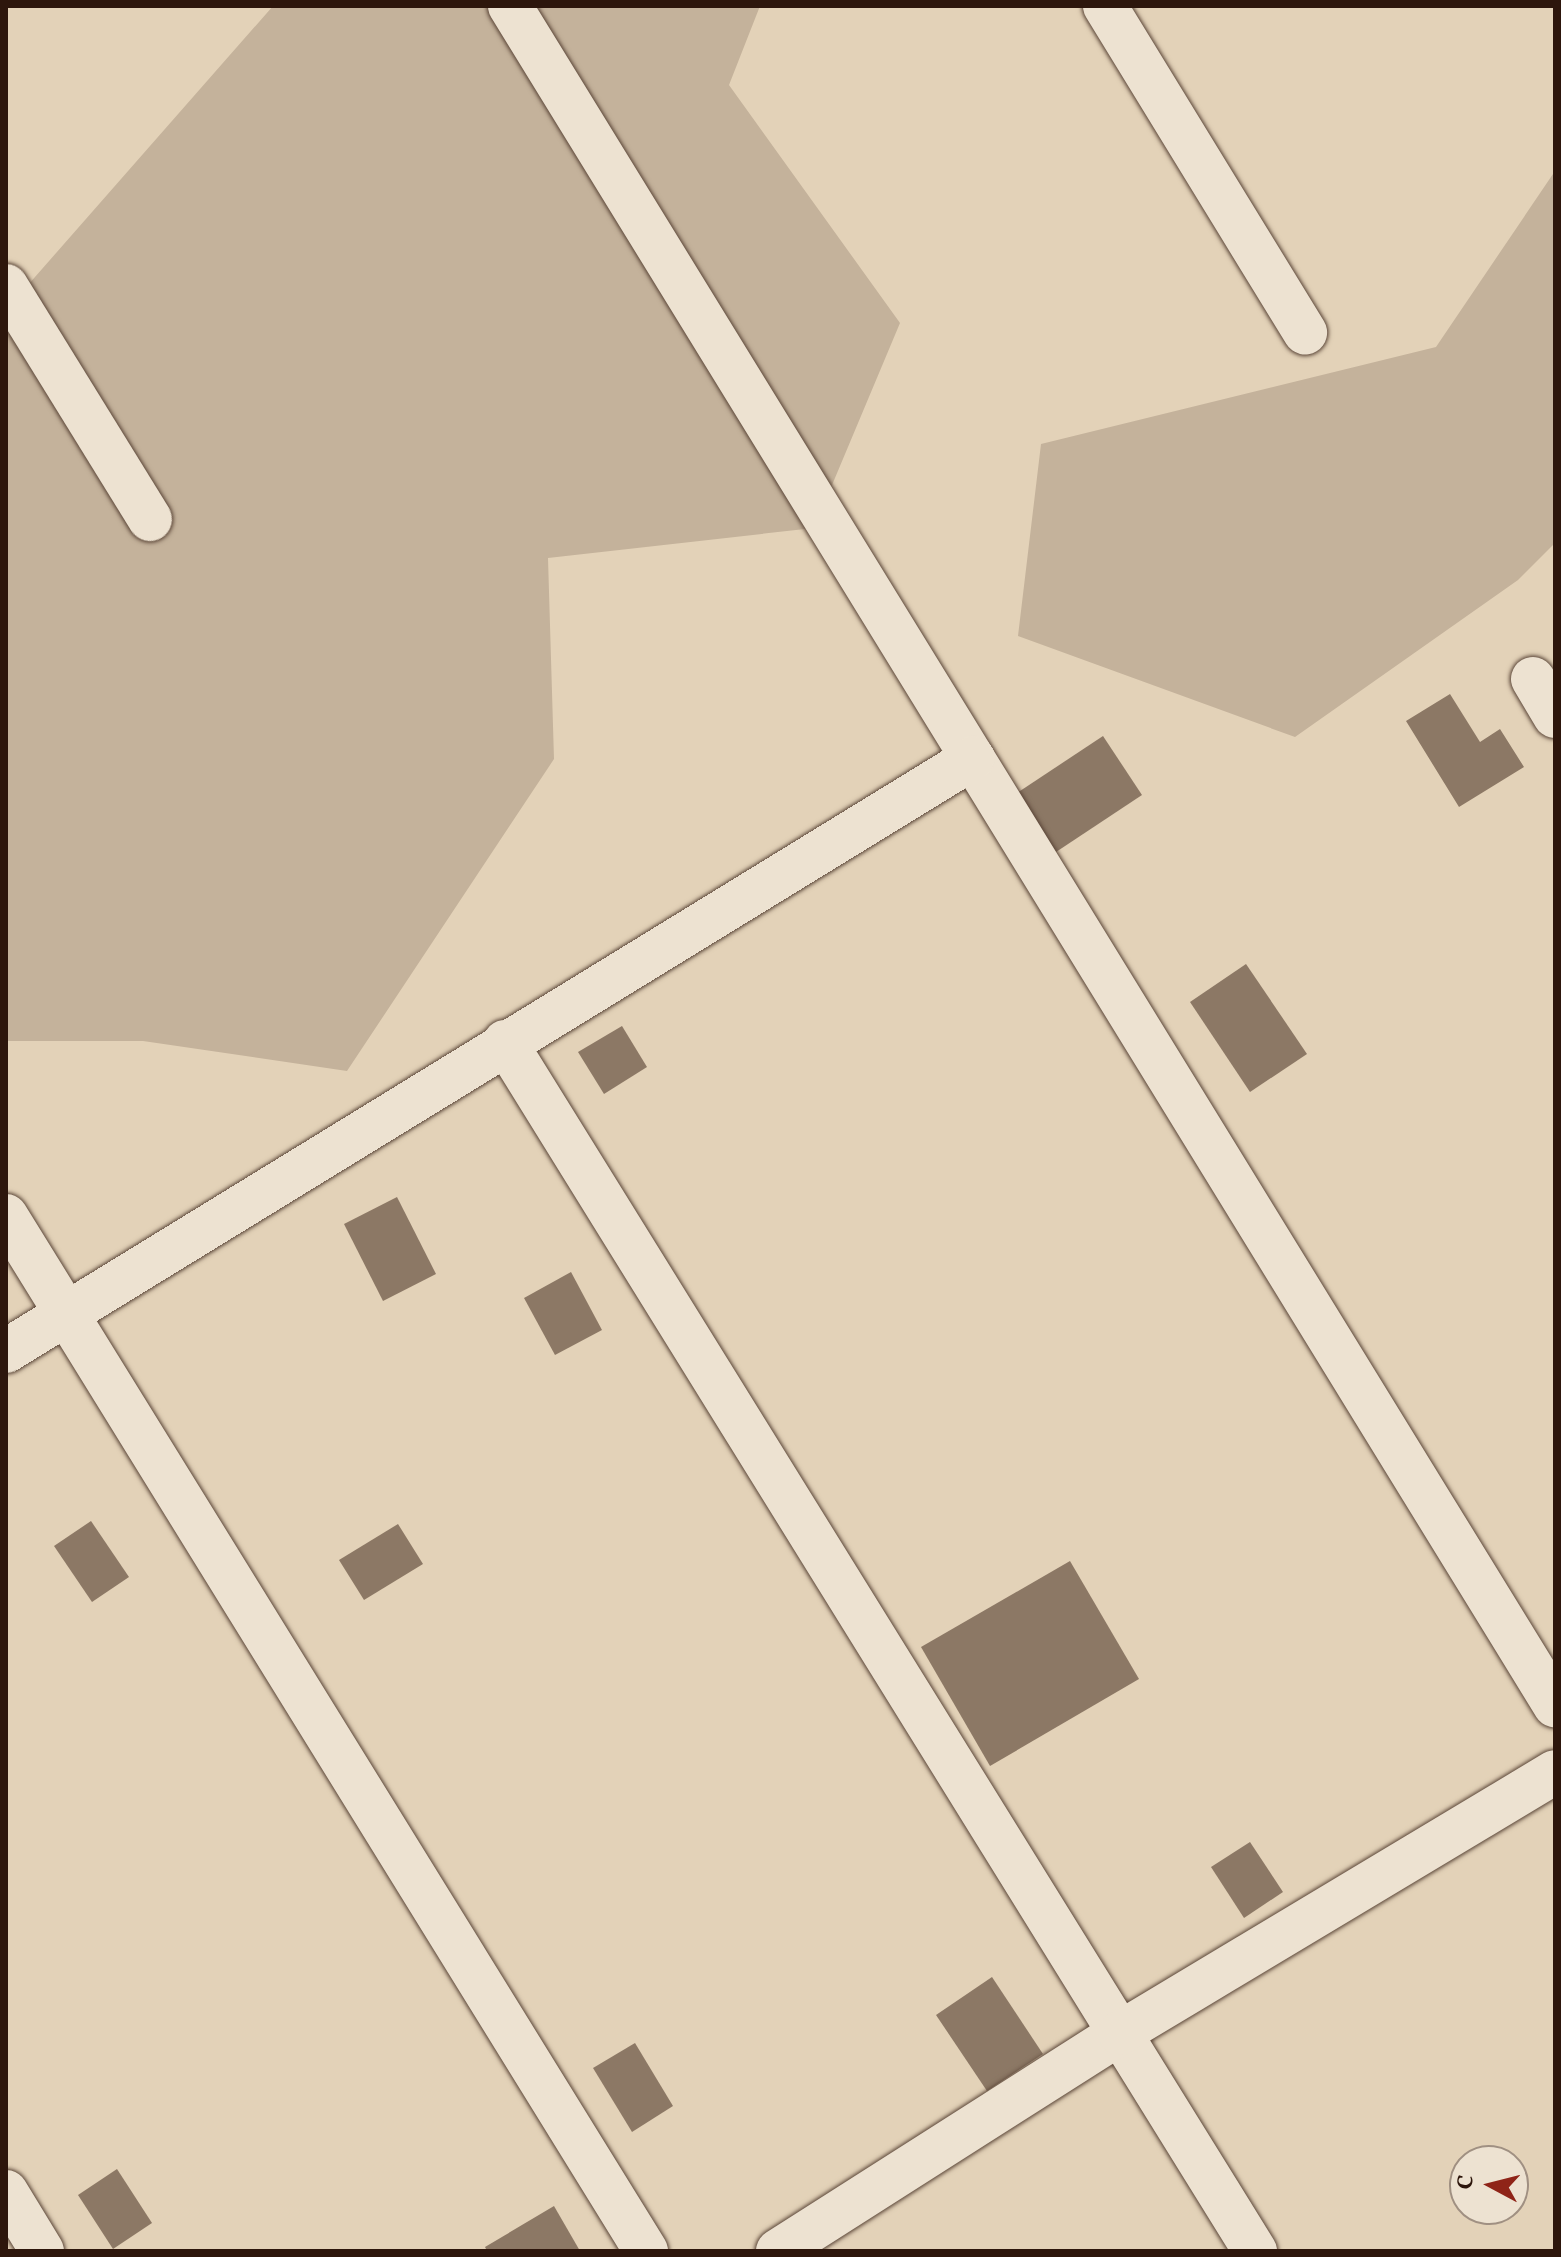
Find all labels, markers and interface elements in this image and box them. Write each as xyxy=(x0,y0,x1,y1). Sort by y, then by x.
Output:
north arrow xyxy=(1449,2145,1529,2225)
text: С xyxy=(1450,2173,1483,2191)

